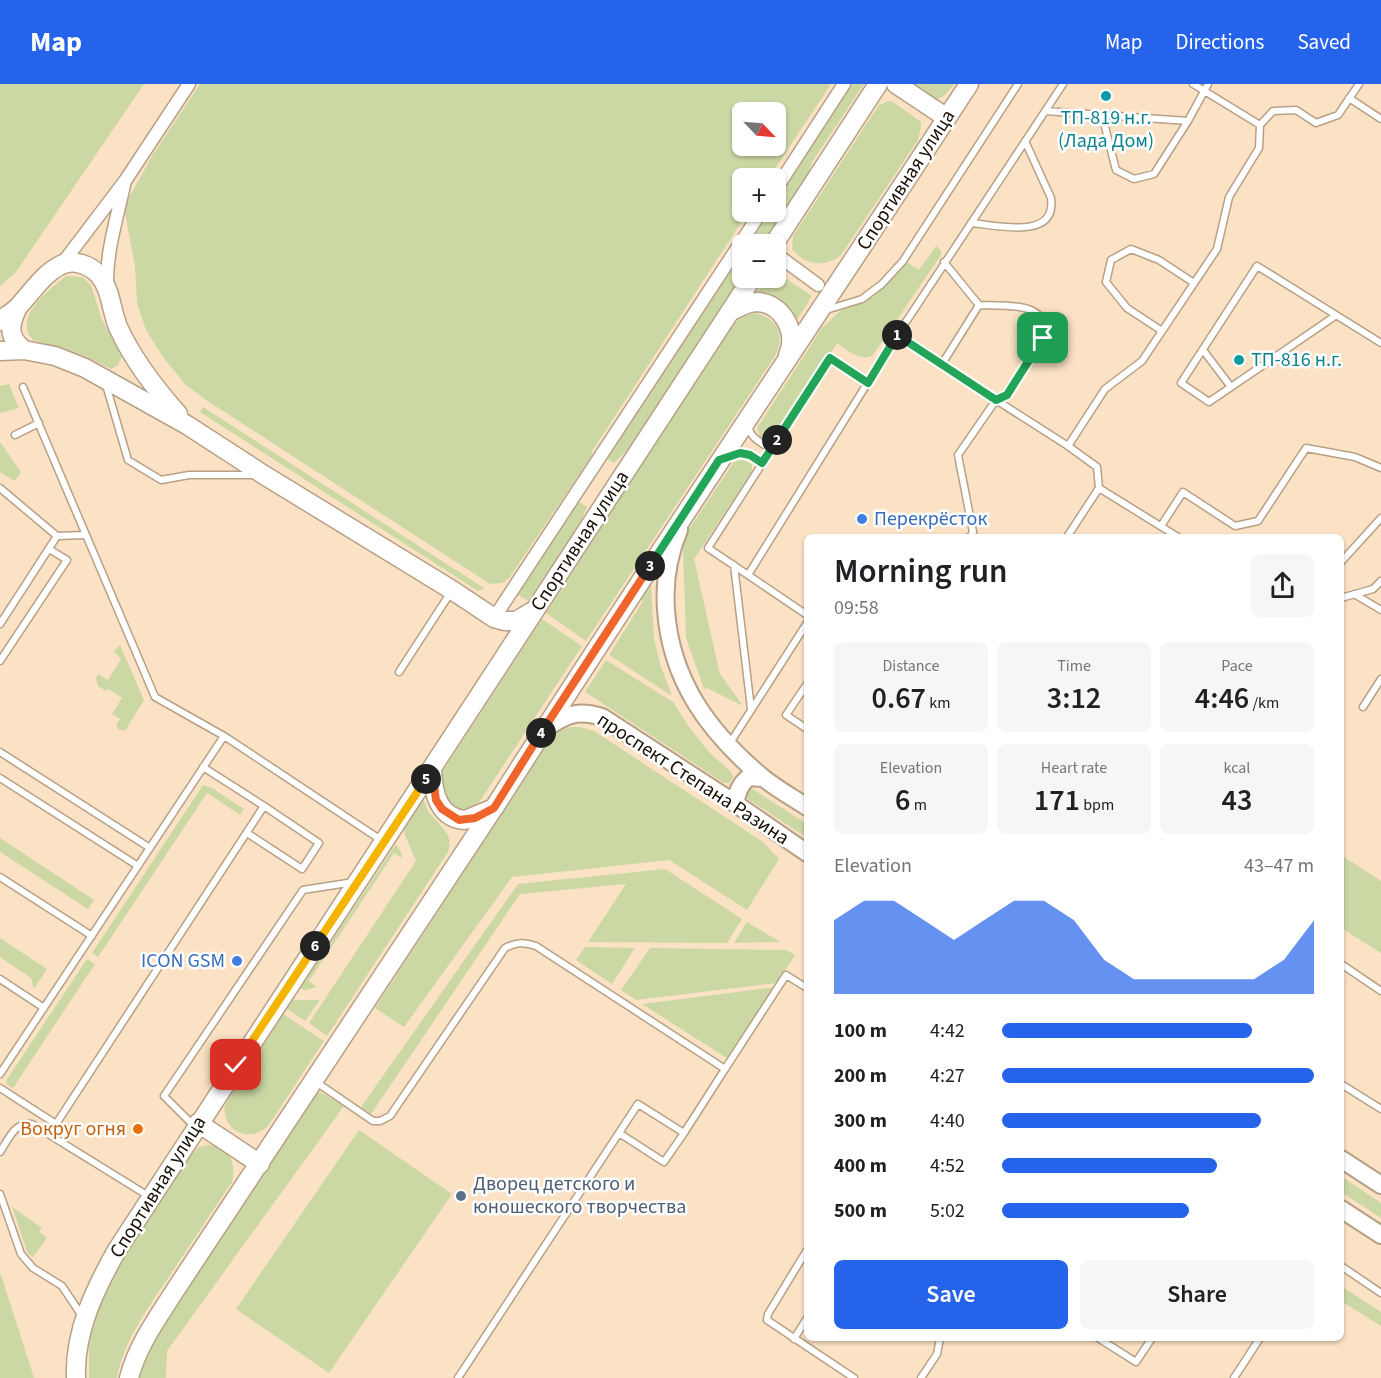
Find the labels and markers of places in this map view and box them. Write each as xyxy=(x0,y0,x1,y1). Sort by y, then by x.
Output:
marker: ТП-819 н.г. (Лада Дом) xyxy=(1099,89,1113,103)
place label: ТП-819 н.г. (Лада Дом) xyxy=(1058,104,1154,155)
pin xyxy=(1017,312,1068,363)
pin: 1 xyxy=(882,320,912,350)
place label: ТП-816 н.г. xyxy=(1251,346,1342,374)
marker: ТП-816 н.г. xyxy=(1232,353,1246,367)
pin: 2 xyxy=(762,425,792,455)
place label: Перекрёсток xyxy=(874,505,987,533)
marker: Перекрёсток xyxy=(855,512,869,526)
pin: 3 xyxy=(635,551,665,581)
pin: 4 xyxy=(526,718,556,748)
pin: 5 xyxy=(411,764,441,794)
pin: 6 xyxy=(300,931,330,961)
place label: ICON GSM xyxy=(141,947,225,975)
marker: ICON GSM xyxy=(230,954,244,968)
pin xyxy=(210,1039,261,1090)
place label: Вокруг огня xyxy=(20,1115,126,1143)
marker: Вокруг огня xyxy=(131,1122,145,1136)
place label: Дворец детского и юношеского творчества xyxy=(473,1170,686,1221)
marker: Дворец детского и юношеского творчества xyxy=(454,1189,468,1203)

